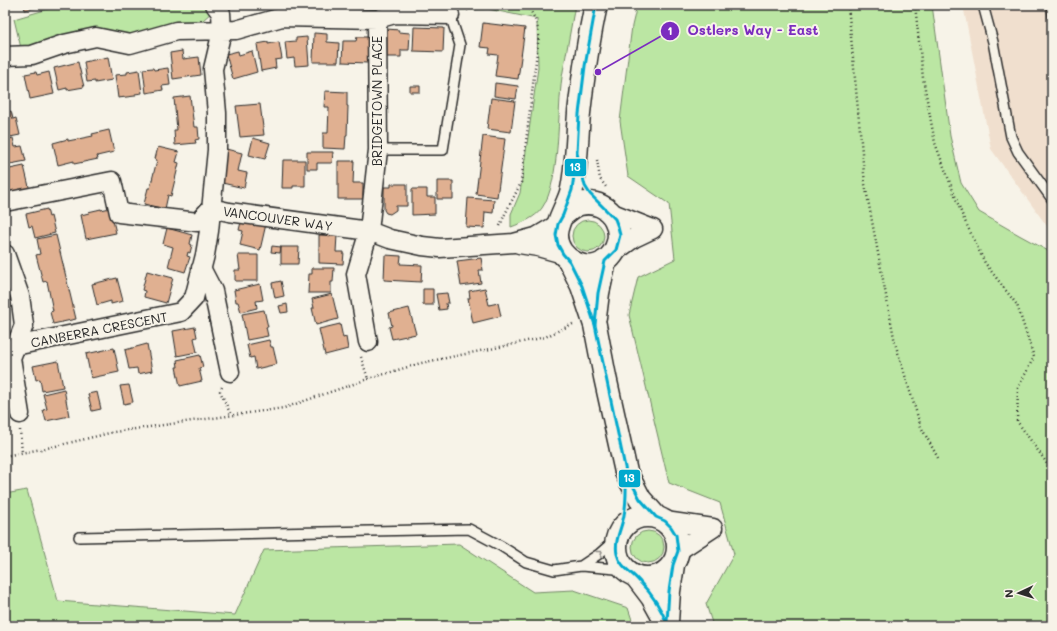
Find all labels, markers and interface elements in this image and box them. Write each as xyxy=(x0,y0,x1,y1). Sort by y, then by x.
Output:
callout: Ostlers Way - East xyxy=(660,18,827,44)
text: Ostlers Way - East xyxy=(687,20,819,39)
text: 1 xyxy=(667,22,673,38)
street label: BRIDGETOWN PLACE xyxy=(368,36,385,166)
line badge: 13 xyxy=(564,158,587,177)
text: 13 xyxy=(569,159,581,174)
street label: VANCOUVER WAY xyxy=(222,202,334,234)
street label: CANBERRA CRESCENT xyxy=(29,307,169,351)
line badge: 13 xyxy=(618,469,641,488)
text: 13 xyxy=(623,470,635,485)
one-way arrow xyxy=(595,550,602,557)
north arrow xyxy=(999,573,1039,613)
text: N xyxy=(1001,589,1016,598)

